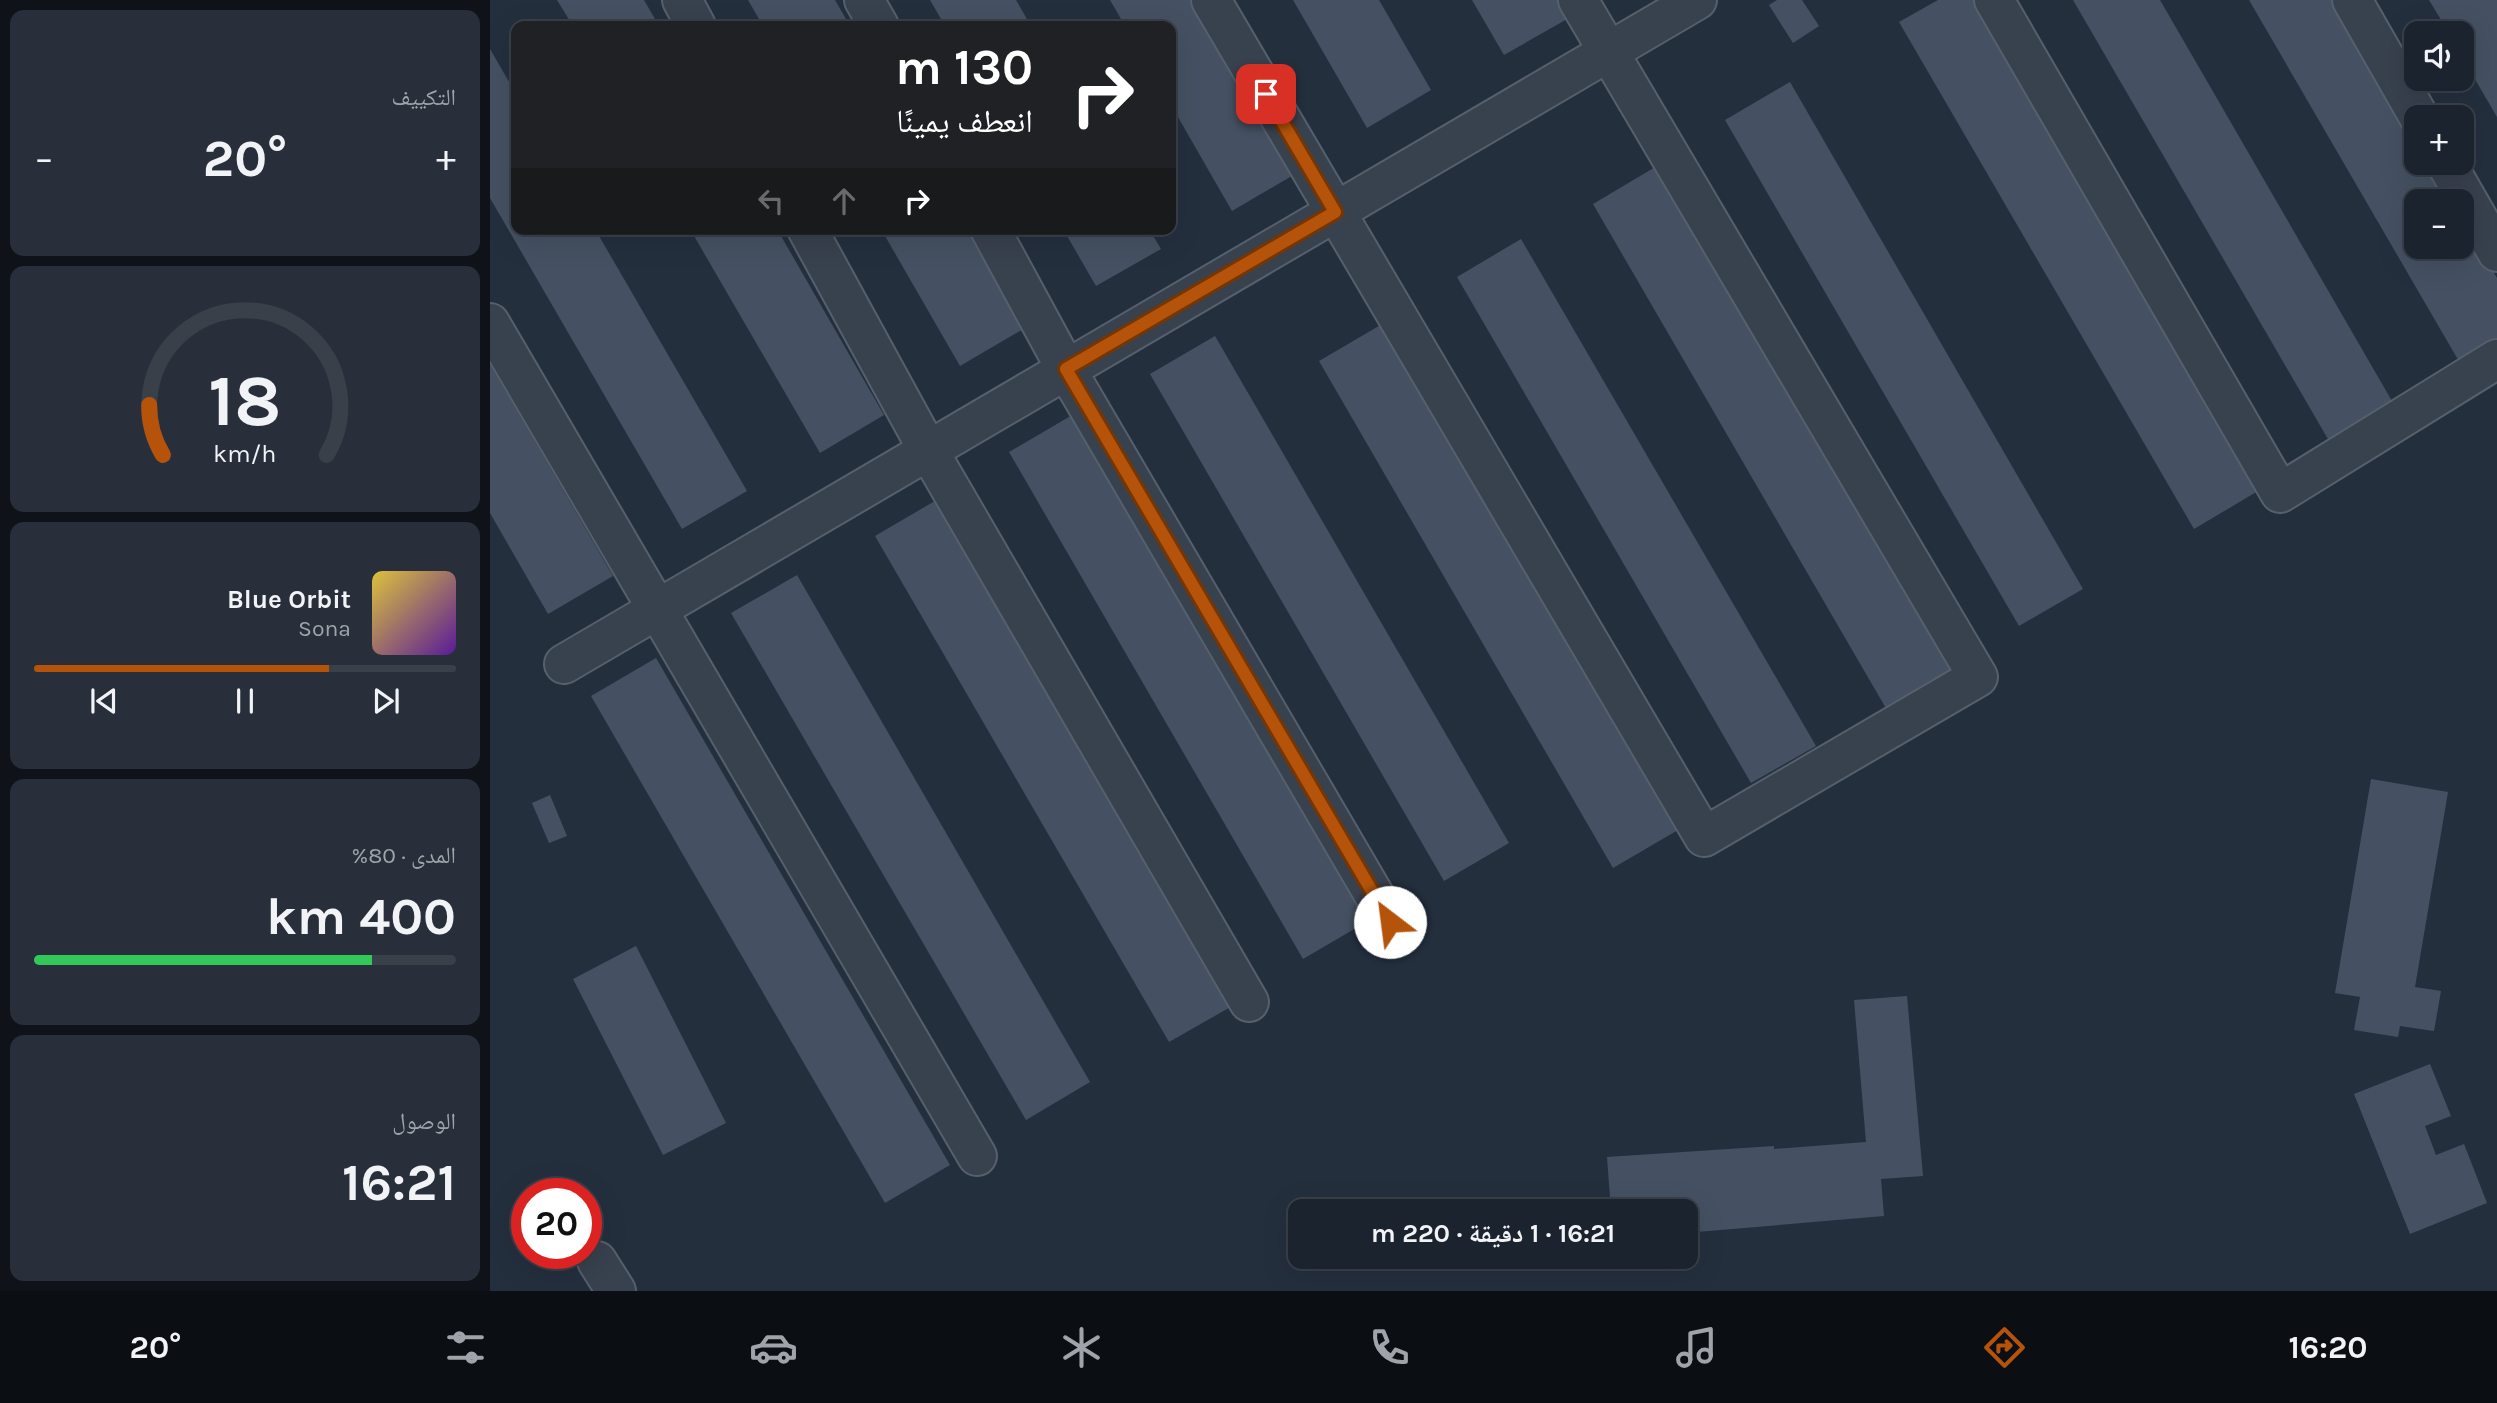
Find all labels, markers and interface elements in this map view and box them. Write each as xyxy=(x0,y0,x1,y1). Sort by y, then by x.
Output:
map controls xyxy=(2404,21,2474,259)
button: sound xyxy=(2404,21,2474,91)
text: 130 m xyxy=(895,39,1033,96)
icon: right xyxy=(1057,49,1148,140)
pin xyxy=(1236,64,1296,124)
icon: arrive xyxy=(1247,75,1285,113)
text: التكييف xyxy=(391,84,456,111)
text: انعطف يمينًا xyxy=(896,103,1033,140)
button: + xyxy=(2404,105,2474,175)
text: 20° xyxy=(203,128,287,189)
text: − xyxy=(34,136,54,181)
text: + xyxy=(436,136,456,181)
icon: left xyxy=(752,182,790,220)
icon: ahead xyxy=(825,182,863,220)
icon: right xyxy=(898,182,936,220)
button: − xyxy=(2404,189,2474,259)
text: 18 xyxy=(208,359,282,444)
text: km/h xyxy=(213,439,277,468)
text: Blue Orbit xyxy=(227,584,351,615)
text: Sona xyxy=(298,615,351,642)
icon: previous xyxy=(85,682,123,720)
icon: pause xyxy=(226,682,264,720)
icon: next xyxy=(367,682,405,720)
text: المدى · 80% xyxy=(352,842,456,869)
position arrow xyxy=(1353,885,1427,959)
text: 400 km xyxy=(266,886,456,947)
text: الوصول xyxy=(392,1108,456,1135)
text: 16:21 xyxy=(342,1152,456,1213)
speed limit sign: 20 xyxy=(511,1178,602,1269)
text: 16:21 · 1 دقيقة · 220 m xyxy=(1371,1218,1615,1249)
icon: filters xyxy=(441,1323,490,1372)
icon: car xyxy=(749,1323,798,1372)
icon: climate xyxy=(1057,1323,1106,1372)
icon: phone xyxy=(1365,1323,1414,1372)
icon: music xyxy=(1672,1323,1721,1372)
icon: directions xyxy=(1980,1323,2029,1372)
text: 20° xyxy=(130,1329,182,1366)
text: 16:20 xyxy=(2288,1329,2368,1366)

